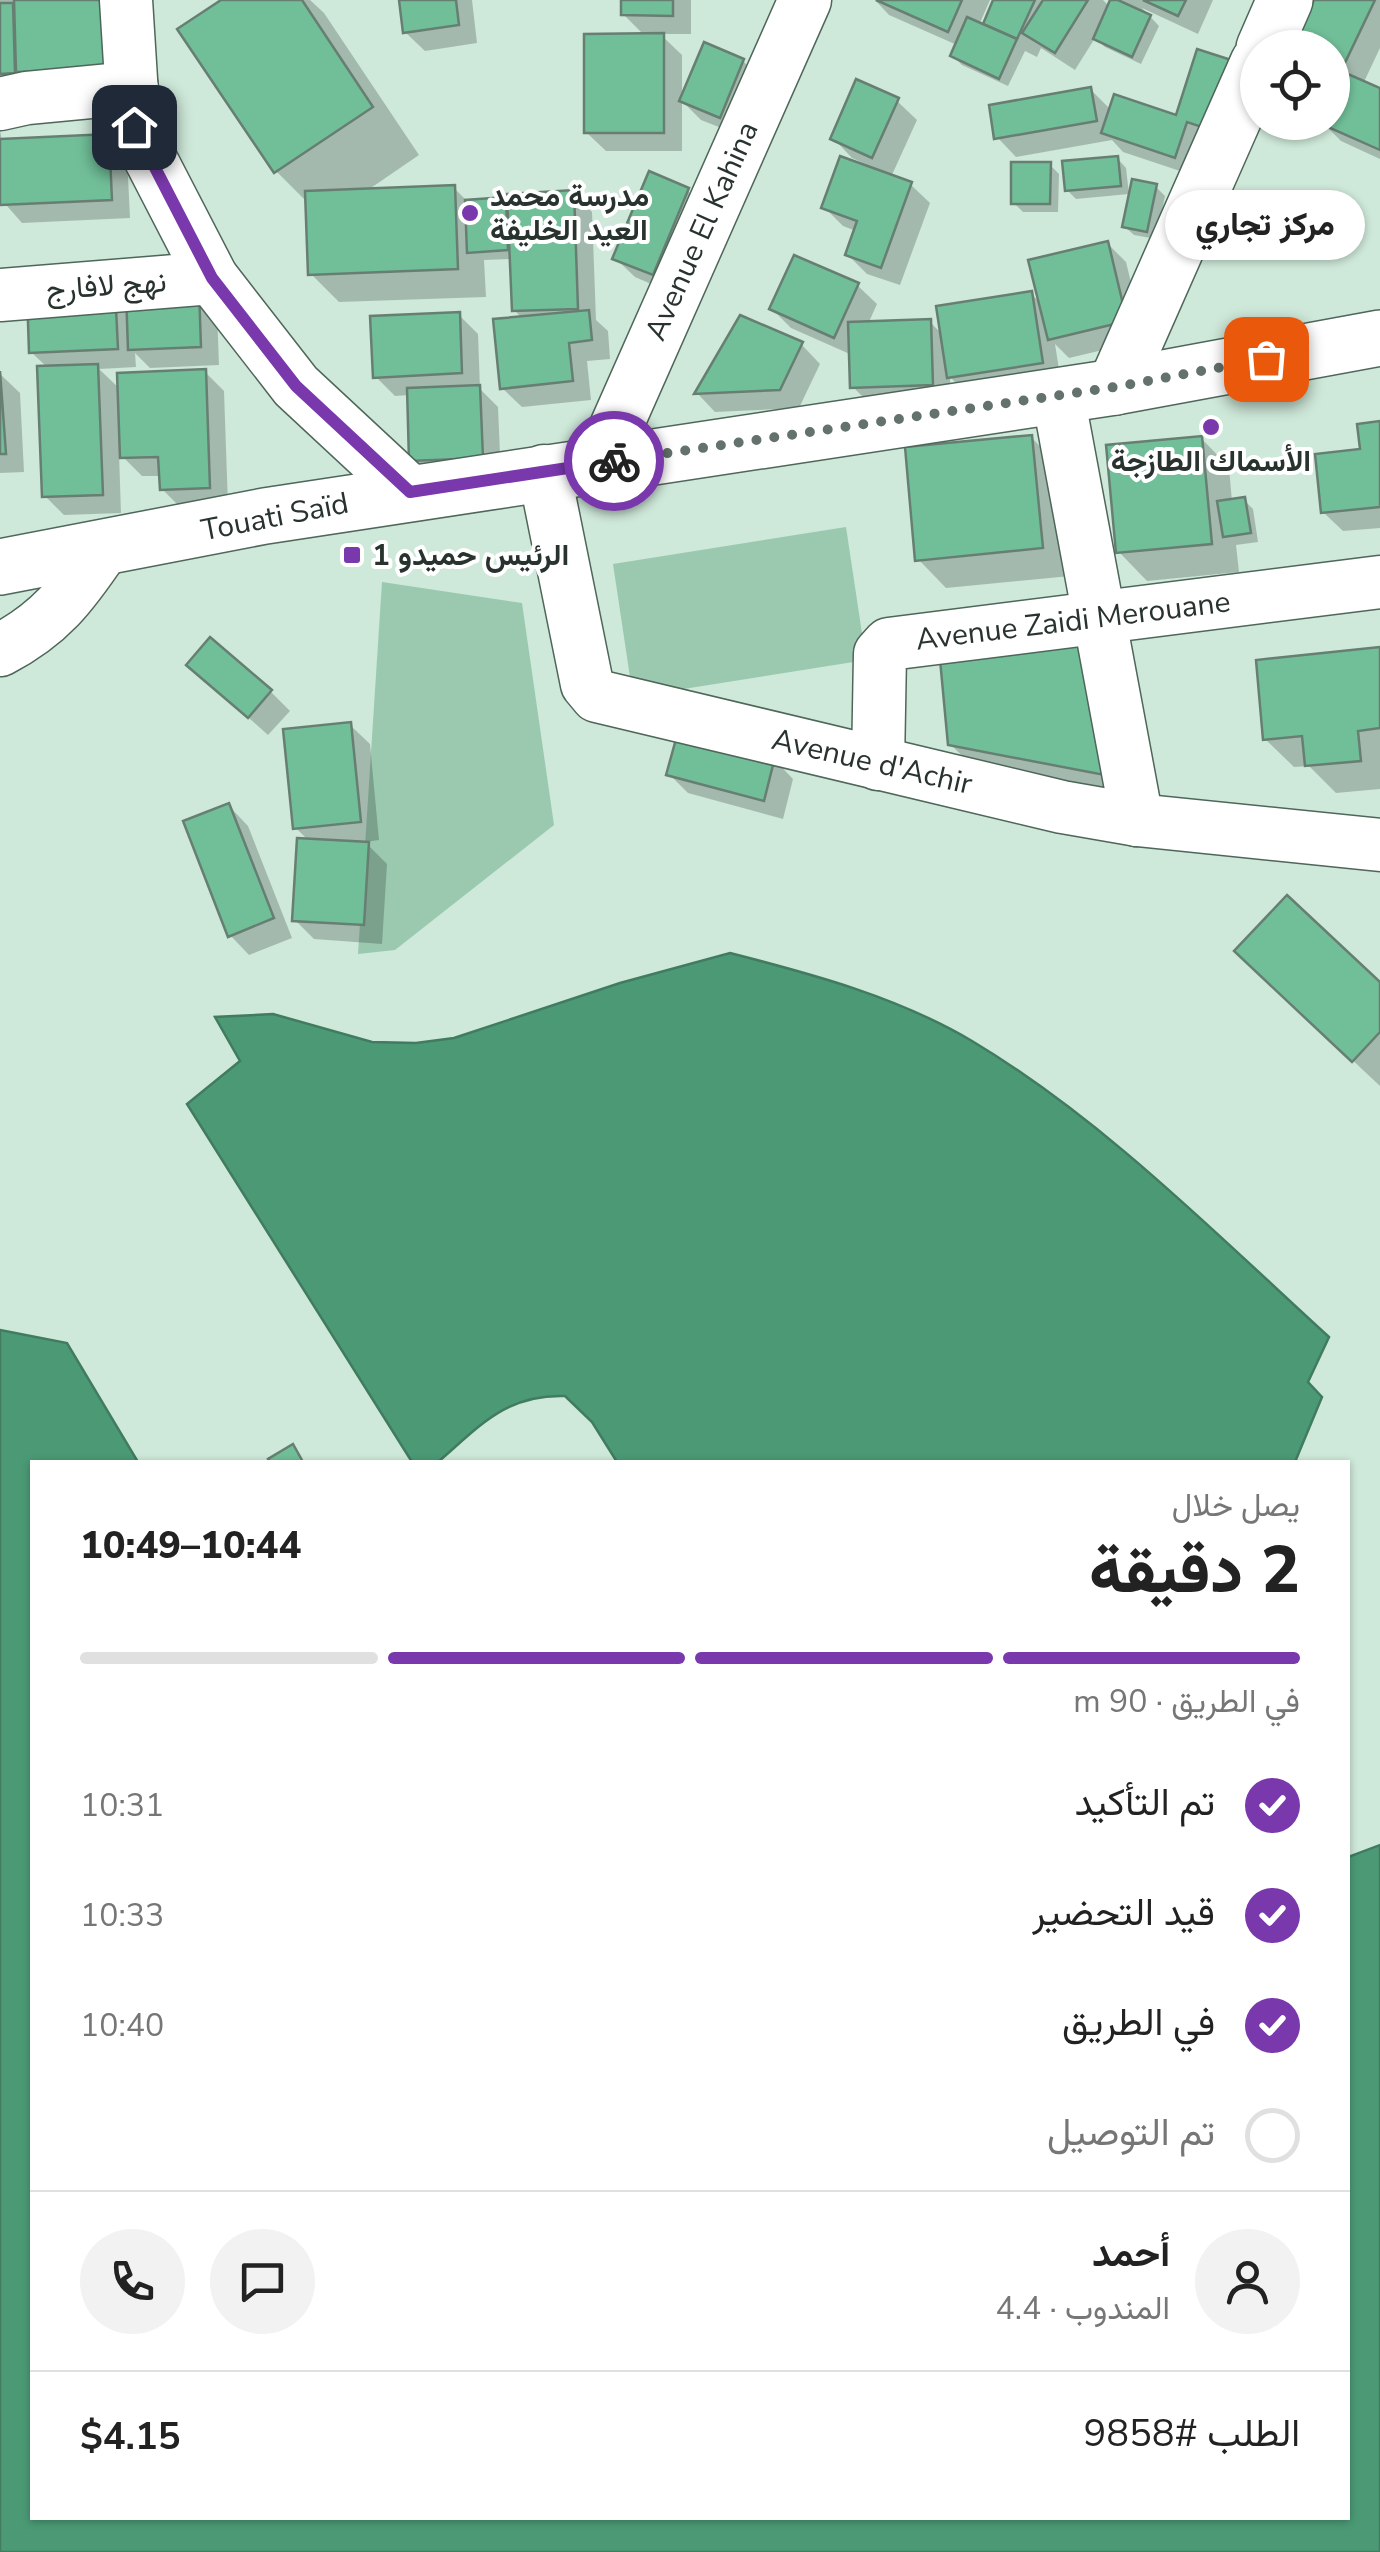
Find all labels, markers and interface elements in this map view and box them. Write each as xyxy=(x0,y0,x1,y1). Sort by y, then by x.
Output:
map controls xyxy=(1240,30,1350,140)
button: locate xyxy=(1240,30,1350,140)
pin xyxy=(92,85,177,170)
icon: home xyxy=(107,100,162,155)
street label: Avenue El Kahina xyxy=(635,115,769,347)
place label: مدرسة محمد العيد الخليفة xyxy=(490,176,649,251)
callout: مركز تجاري xyxy=(1166,189,1366,259)
marker: مدرسة محمد العيد الخليفة xyxy=(459,202,481,224)
text: مركز تجاري xyxy=(1195,203,1335,246)
street label: نهج لافارج xyxy=(44,261,168,311)
pin xyxy=(1224,317,1309,402)
icon: bag xyxy=(1239,332,1294,387)
courier xyxy=(564,411,664,511)
marker: الأسماك الطازجة xyxy=(1200,416,1222,438)
icon: bike xyxy=(587,434,642,489)
place label: الأسماك الطازجة xyxy=(1111,441,1311,482)
street label: Touati Saïd xyxy=(198,483,352,551)
place label: الرئيس حميدو 1 xyxy=(372,535,569,576)
marker: الرئيس حميدو 1 xyxy=(341,544,363,566)
street label: Avenue Zaidi Merouane xyxy=(913,581,1233,661)
street label: Avenue d'Achir xyxy=(768,719,976,805)
text: يصل خلال xyxy=(1172,1484,1300,1527)
text: 10:44–10:49 xyxy=(80,1520,301,1571)
text: 2 دقيقة xyxy=(1089,1526,1300,1615)
text: في الطريق · 90 m xyxy=(1073,1680,1300,1723)
text: تم التأكيد xyxy=(1074,1777,1215,1828)
icon: check xyxy=(1245,1778,1300,1833)
text: 10:31 xyxy=(80,1784,164,1827)
text: قيد التحضير xyxy=(1032,1887,1215,1938)
icon: check xyxy=(1245,1888,1300,1943)
text: 10:33 xyxy=(80,1894,164,1937)
text: في الطريق xyxy=(1062,1997,1215,2048)
icon: check xyxy=(1245,1998,1300,2053)
text: 10:40 xyxy=(80,2004,164,2047)
text: تم التوصيل xyxy=(1047,2107,1215,2158)
text: أحمد xyxy=(1092,2228,1170,2279)
button: phone xyxy=(80,2229,185,2334)
button: chat xyxy=(210,2229,315,2334)
button: person xyxy=(1195,2229,1300,2334)
text: المندوب · 4.4 xyxy=(996,2287,1170,2330)
text: الطلب #9858 xyxy=(1083,2408,1300,2459)
text: $4.15 xyxy=(80,2411,181,2462)

